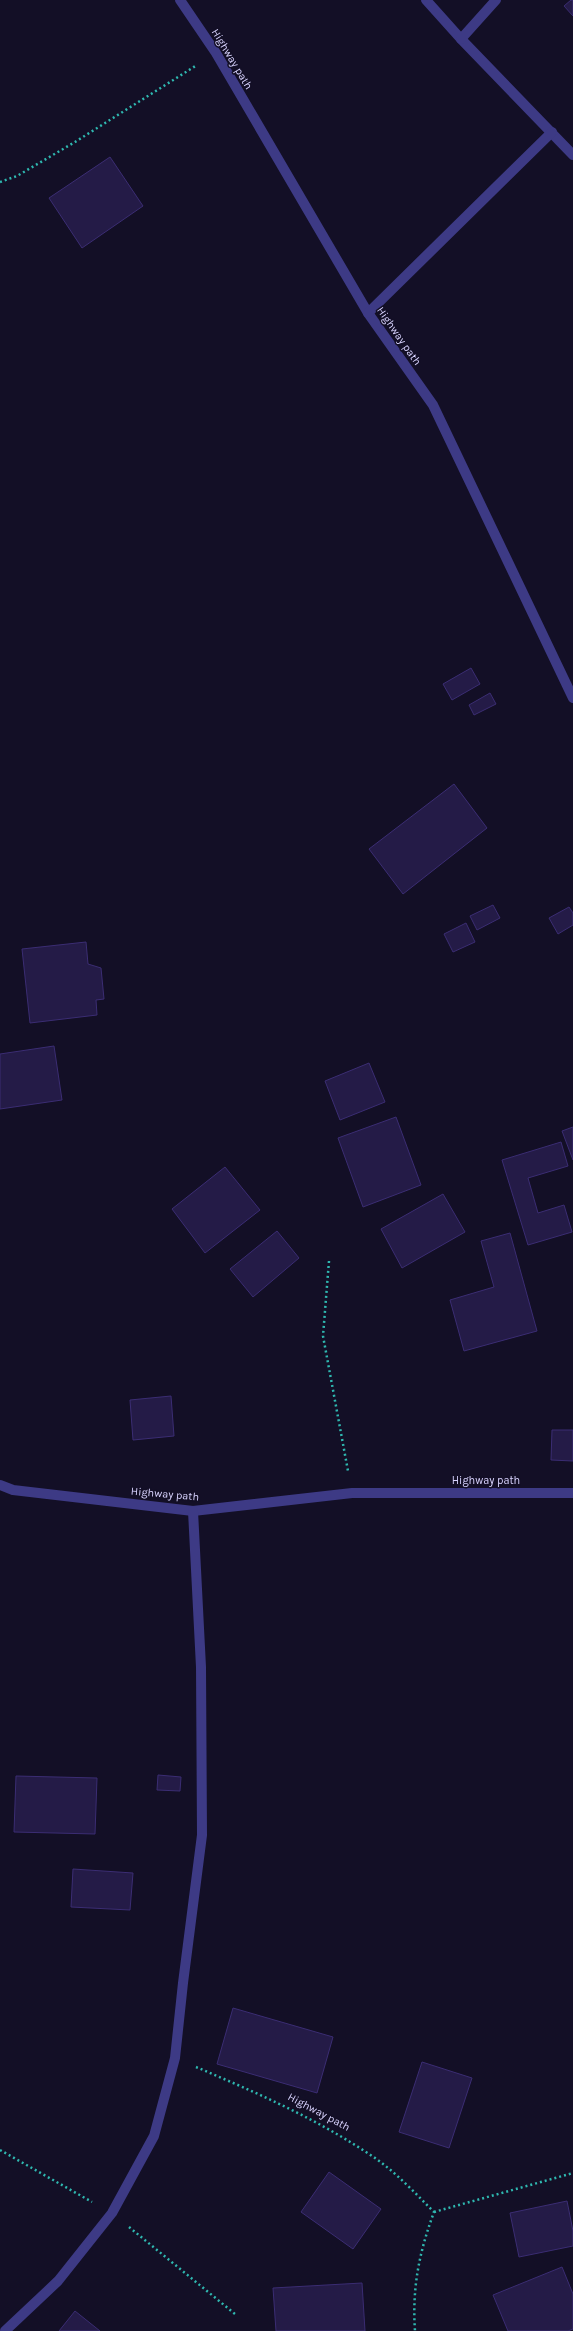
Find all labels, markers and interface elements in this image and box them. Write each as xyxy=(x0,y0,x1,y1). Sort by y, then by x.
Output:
street label: Highway path xyxy=(209,26,255,92)
street label: Highway path xyxy=(374,304,424,368)
street label: Highway path xyxy=(452,1474,520,1487)
street label: Highway path xyxy=(130,1485,200,1503)
street label: Highway path xyxy=(286,2090,352,2134)

